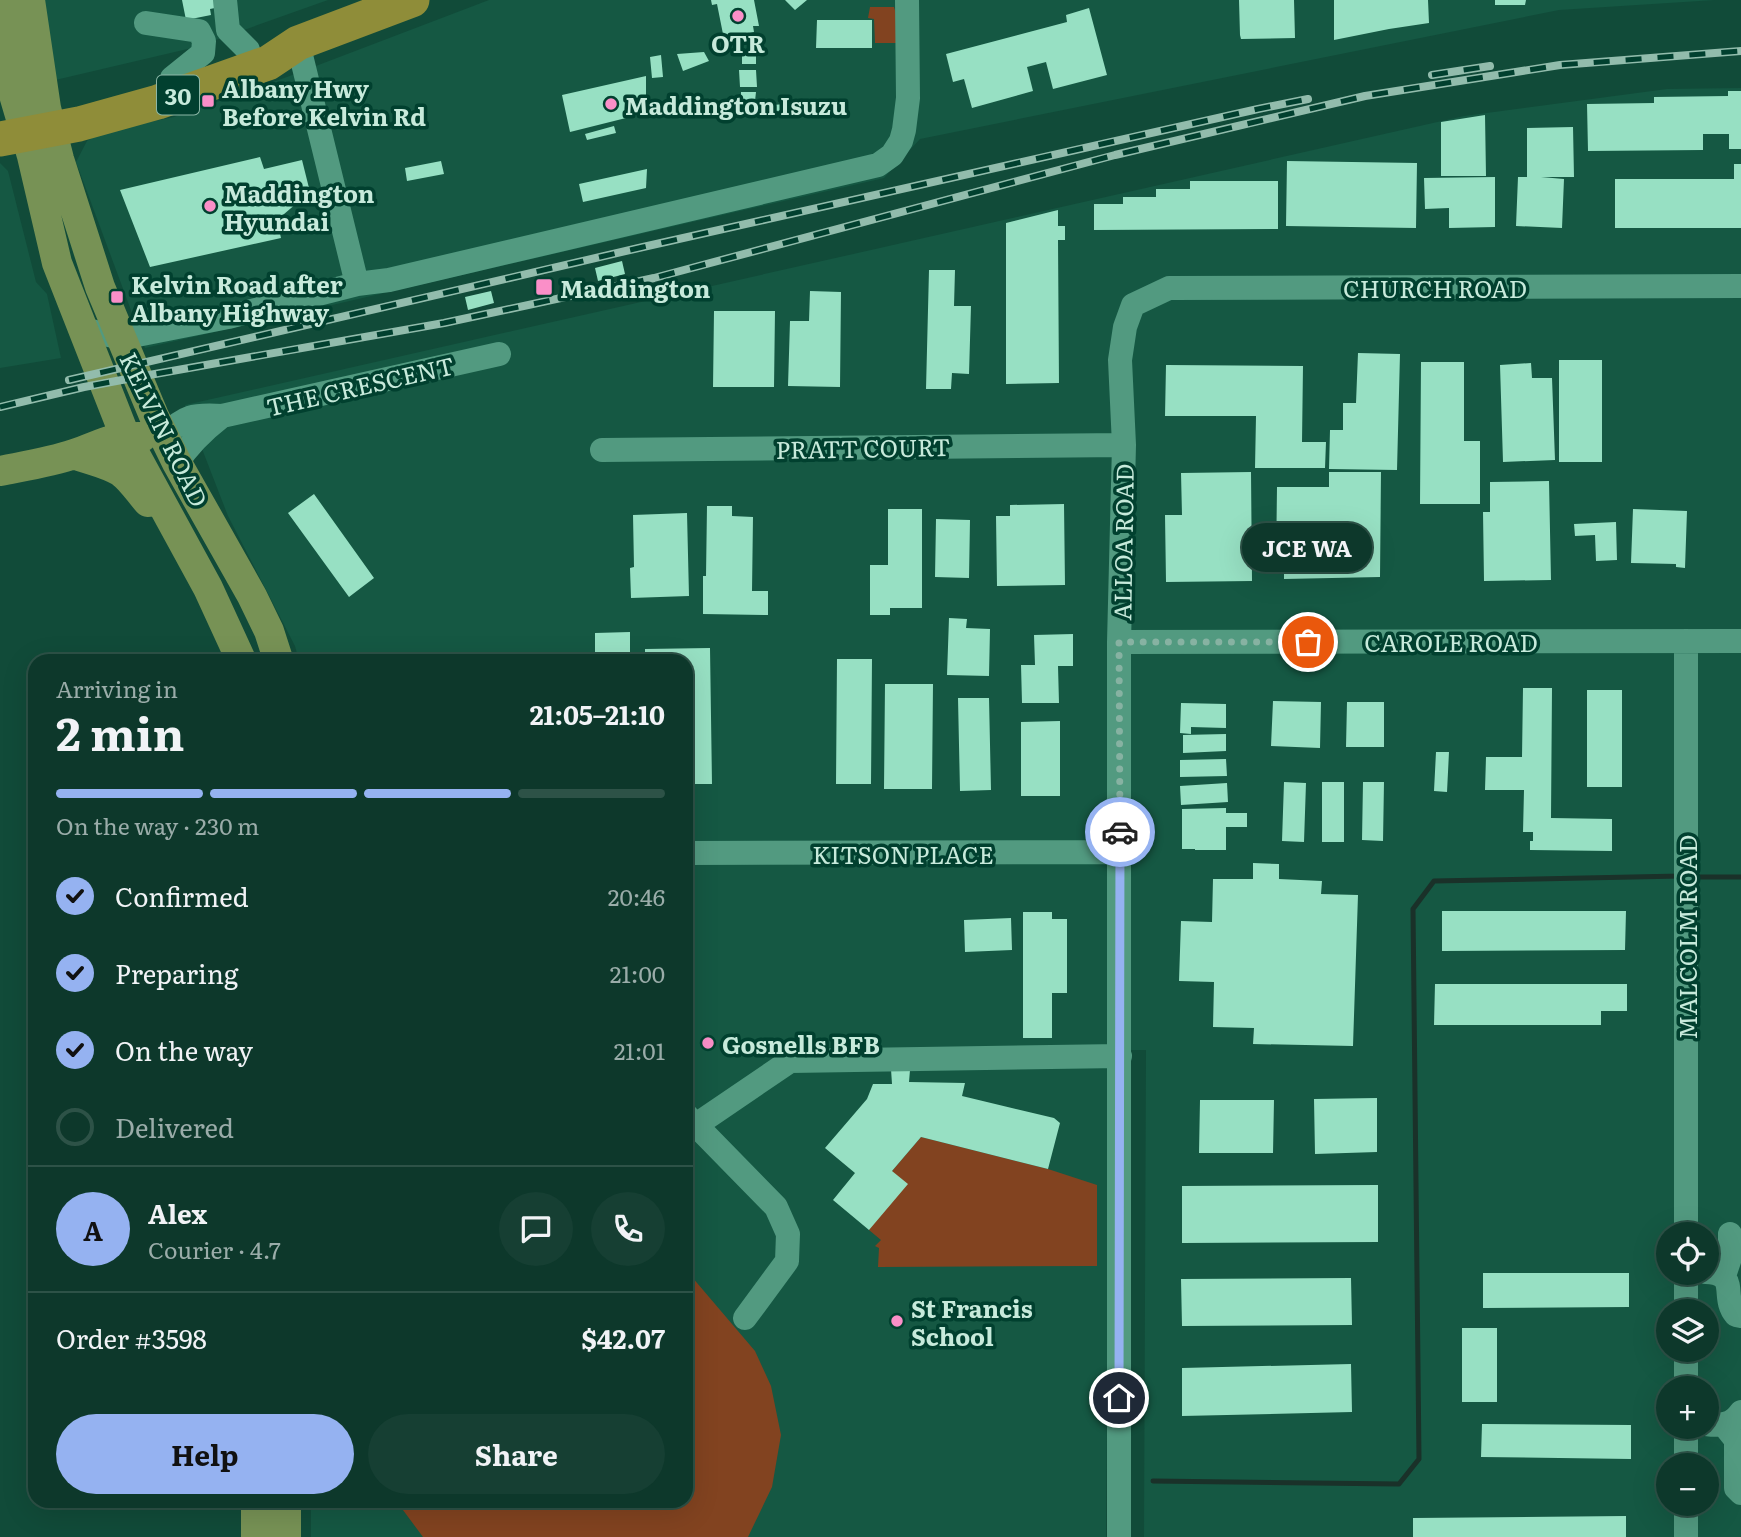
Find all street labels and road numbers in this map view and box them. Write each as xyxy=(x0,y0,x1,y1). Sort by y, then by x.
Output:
road number: 30 xyxy=(157,76,199,114)
street label: CHURCH ROAD xyxy=(1343,270,1527,305)
street label: KELVIN ROAD xyxy=(112,346,218,512)
street label: THE CRESCENT xyxy=(263,346,457,424)
street label: PRATT COURT xyxy=(775,428,951,466)
street label: ALLOA ROAD xyxy=(1103,463,1141,621)
street label: CAROLE ROAD xyxy=(1364,624,1538,659)
street label: MALCOLM ROAD xyxy=(1669,835,1704,1039)
street label: KITSON PLACE xyxy=(812,836,994,871)

